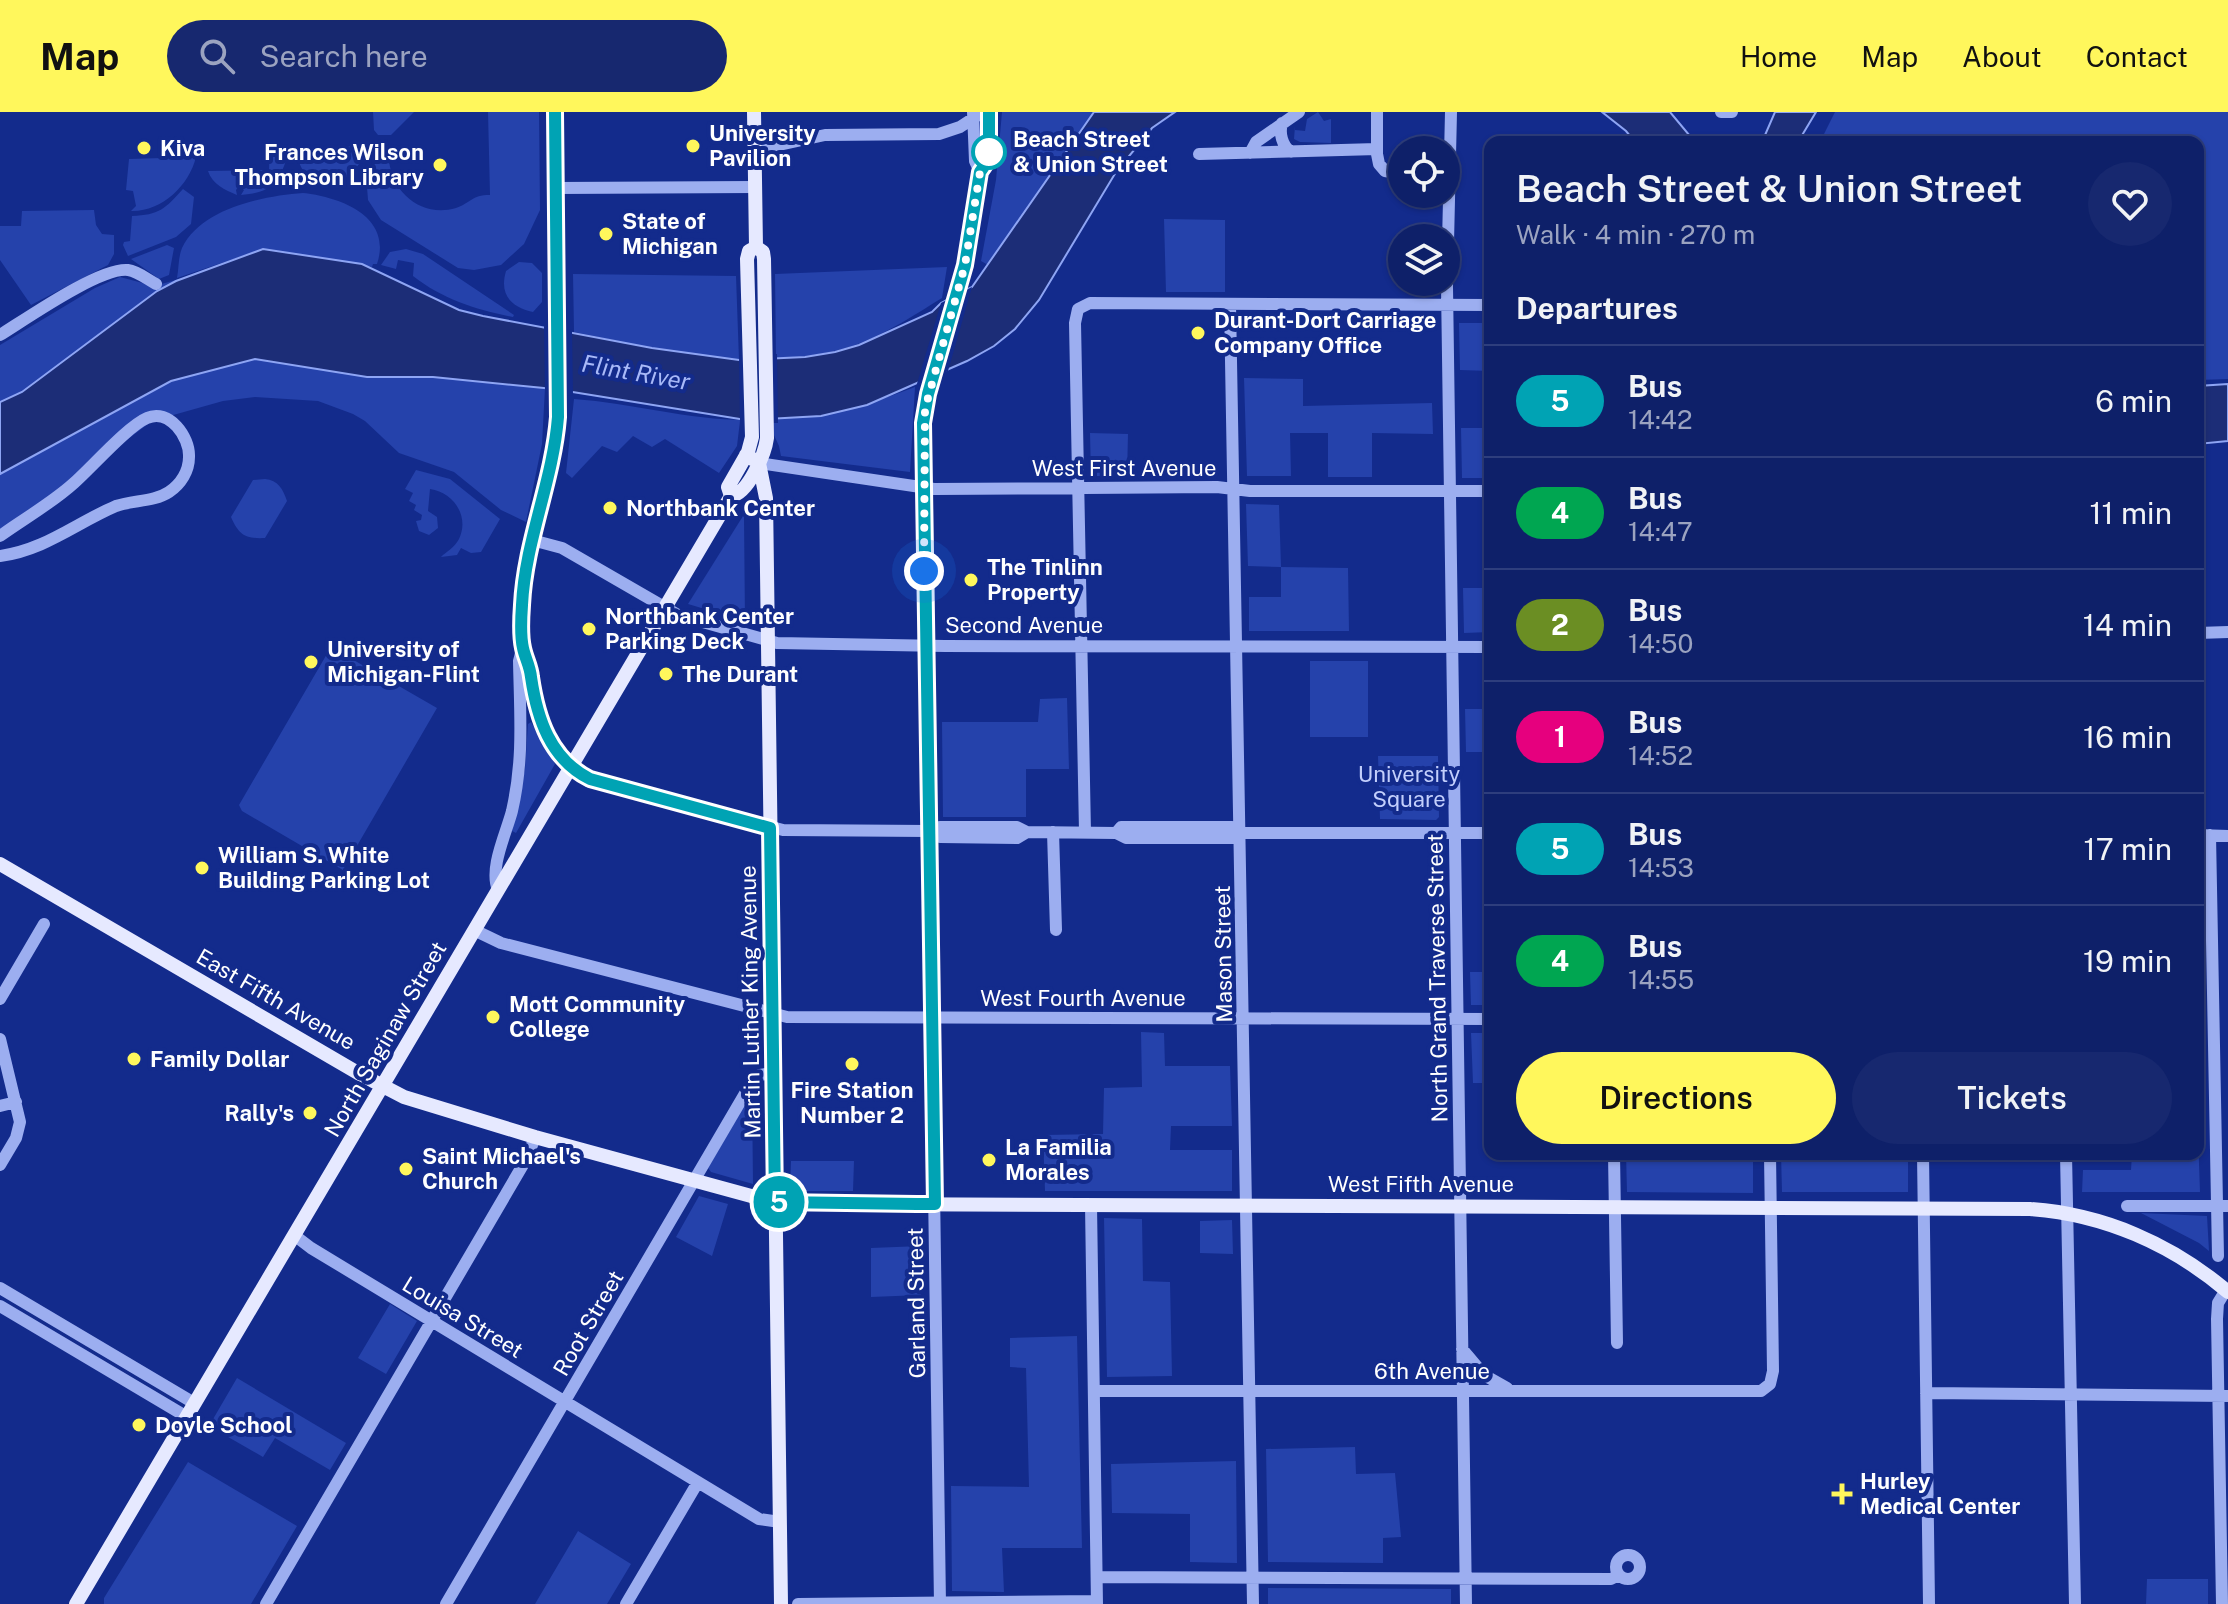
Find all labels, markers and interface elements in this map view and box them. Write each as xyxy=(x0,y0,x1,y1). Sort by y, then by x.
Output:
search box xyxy=(167,20,727,92)
text: Map xyxy=(40,34,119,79)
icon: search xyxy=(195,34,239,78)
text: Search here xyxy=(259,38,428,74)
text: Home xyxy=(1740,40,1817,73)
text: Map xyxy=(1861,40,1918,73)
text: About xyxy=(1962,40,2042,73)
text: Contact xyxy=(2086,40,2188,73)
place label: University Pavilion xyxy=(709,120,816,171)
place label: Beach Street & Union Street xyxy=(1013,126,1168,177)
place label: Kiva xyxy=(160,135,205,161)
marker: Beach Street & Union Street xyxy=(972,135,1006,169)
map controls xyxy=(1388,136,1460,296)
button: locate xyxy=(1388,136,1460,208)
marker: University Pavilion xyxy=(684,137,702,155)
marker: Kiva xyxy=(135,139,153,157)
place label: Frances Wilson Thompson Library xyxy=(234,139,425,190)
marker: Frances Wilson Thompson Library xyxy=(431,156,449,174)
button: heart xyxy=(2088,162,2172,246)
text: Beach Street & Union Street xyxy=(1516,166,2022,211)
place label: State of Michigan xyxy=(622,208,718,259)
text: Walk · 4 min · 270 m xyxy=(1516,219,1755,250)
button: layers xyxy=(1388,224,1460,296)
marker: State of Michigan xyxy=(597,225,615,243)
text: Departures xyxy=(1516,290,1678,326)
place label: Durant-Dort Carriage Company Office xyxy=(1214,307,1437,358)
marker: Durant-Dort Carriage Company Office xyxy=(1189,324,1207,342)
water label: Flint River xyxy=(580,349,693,395)
text: Bus xyxy=(1628,368,1682,404)
text: 6 min xyxy=(2095,383,2172,419)
text: 5 xyxy=(1551,384,1569,417)
text: 14:42 xyxy=(1628,404,1692,435)
street label: West First Avenue xyxy=(1032,455,1216,481)
text: Bus xyxy=(1628,480,1682,516)
place label: Northbank Center xyxy=(626,495,815,521)
text: 11 min xyxy=(2089,495,2172,531)
text: 4 xyxy=(1551,496,1569,529)
marker: Northbank Center xyxy=(601,499,619,517)
text: 14:47 xyxy=(1628,516,1693,547)
your location xyxy=(904,551,944,591)
place label: The Tinlinn Property xyxy=(987,554,1103,605)
marker: The Tinlinn Property xyxy=(962,571,980,589)
text: Bus xyxy=(1628,592,1682,628)
place label: Northbank Center Parking Deck xyxy=(605,603,794,654)
text: 14 min xyxy=(2083,607,2172,643)
text: 2 xyxy=(1551,608,1569,641)
street label: Second Avenue xyxy=(945,612,1103,638)
marker: Northbank Center Parking Deck xyxy=(580,620,598,638)
text: 14:50 xyxy=(1628,628,1693,659)
place label: University of Michigan-Flint xyxy=(327,636,480,687)
marker: University of Michigan-Flint xyxy=(302,653,320,671)
place label: The Durant xyxy=(682,661,798,687)
marker: The Durant xyxy=(657,665,675,683)
text: Bus xyxy=(1628,704,1682,740)
text: 16 min xyxy=(2083,719,2172,755)
text: 1 xyxy=(1554,720,1566,753)
text: 14:52 xyxy=(1628,740,1693,771)
park label: University Square xyxy=(1358,761,1460,812)
text: Bus xyxy=(1628,816,1682,852)
text: 17 min xyxy=(2084,831,2172,867)
text: 5 xyxy=(1551,832,1569,865)
street label: North Grand Traverse Street xyxy=(1421,833,1453,1123)
place label: William S. White Building Parking Lot xyxy=(218,842,430,893)
text: 14:53 xyxy=(1628,852,1694,883)
marker: William S. White Building Parking Lot xyxy=(193,859,211,877)
street label: Martin Luther King Avenue xyxy=(735,865,765,1139)
street label: Mason Street xyxy=(1209,885,1237,1023)
text: Bus xyxy=(1628,928,1682,964)
street label: North Saginaw Street xyxy=(318,937,452,1141)
street label: East Fifth Avenue xyxy=(192,943,360,1055)
text: 19 min xyxy=(2083,943,2172,979)
text: 4 xyxy=(1551,944,1569,977)
text: 14:55 xyxy=(1628,964,1694,995)
street label: West Fourth Avenue xyxy=(980,985,1186,1011)
place label: Mott Community College xyxy=(509,991,686,1042)
marker: Mott Community College xyxy=(484,1008,502,1026)
place label: Family Dollar xyxy=(150,1046,289,1072)
marker: Family Dollar xyxy=(125,1050,143,1068)
button: Directions xyxy=(1516,1052,1836,1144)
button: Tickets xyxy=(1852,1052,2172,1144)
marker: Fire Station Number 2 xyxy=(843,1055,861,1073)
place label: Fire Station Number 2 xyxy=(791,1077,913,1128)
place label: Rally's xyxy=(225,1100,294,1126)
marker: Rally's xyxy=(301,1104,319,1122)
place label: La Familia Morales xyxy=(1005,1134,1112,1185)
place label: Saint Michael's Church xyxy=(422,1143,581,1194)
marker: La Familia Morales xyxy=(980,1151,998,1169)
marker: Saint Michael's Church xyxy=(397,1160,415,1178)
street label: West Fifth Avenue xyxy=(1328,1171,1514,1197)
line badge: 5 xyxy=(753,1176,805,1228)
text: 5 xyxy=(770,1185,788,1218)
street label: Garland Street xyxy=(902,1227,930,1379)
street label: Root Street xyxy=(547,1266,629,1380)
street label: Louisa Street xyxy=(398,1271,528,1363)
street label: 6th Avenue xyxy=(1374,1358,1490,1384)
place label: Doyle School xyxy=(155,1412,292,1438)
marker: Doyle School xyxy=(130,1416,148,1434)
place label: Hurley Medical Center xyxy=(1860,1468,2020,1519)
marker: Hurley Medical Center xyxy=(1831,1483,1853,1505)

